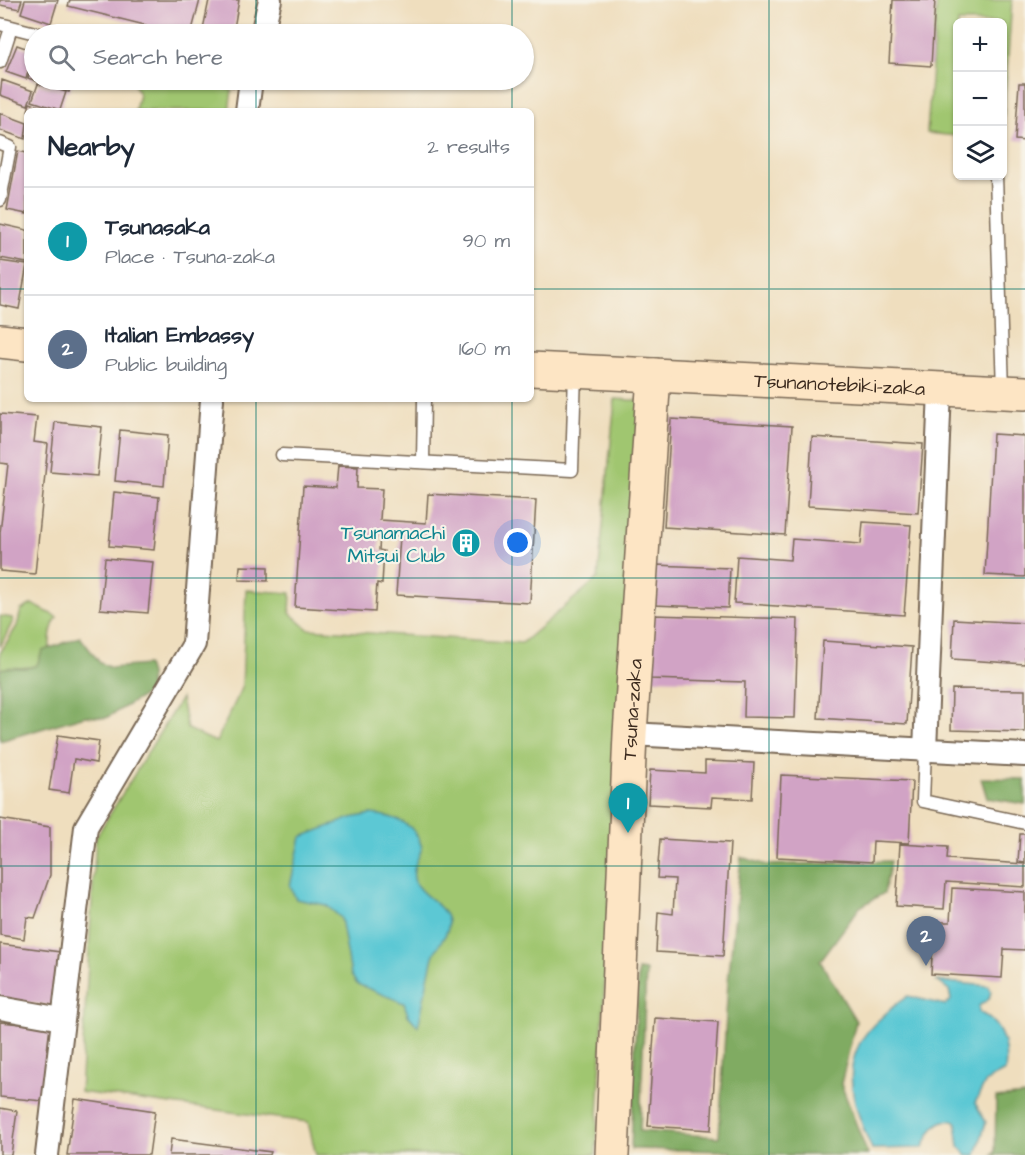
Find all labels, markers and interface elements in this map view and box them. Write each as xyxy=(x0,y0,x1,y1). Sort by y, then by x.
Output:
map controls xyxy=(953,18,1007,180)
button: + xyxy=(953,18,1007,72)
search box xyxy=(24,24,534,90)
icon: search xyxy=(45,41,78,74)
text: Search here xyxy=(93,42,223,73)
button: − xyxy=(953,72,1007,126)
button: layers xyxy=(953,126,1007,180)
text: Nearby xyxy=(48,129,135,165)
text: 2 results xyxy=(427,133,510,161)
text: Tsunasaka xyxy=(105,212,210,243)
text: 1 xyxy=(66,227,69,255)
text: 90 m xyxy=(462,227,510,255)
text: Place · Tsuna-zaka xyxy=(105,243,275,271)
text: Italian Embassy xyxy=(105,320,254,351)
text: 2 xyxy=(62,335,73,363)
text: 160 m xyxy=(459,335,510,363)
text: Public building xyxy=(105,351,227,379)
street label: Tsunanotebiki-zaka xyxy=(753,367,926,403)
place label: Tsunamachi Mitsui Club xyxy=(341,519,445,570)
building icon: Tsunamachi Mitsui Club xyxy=(450,527,482,559)
your location xyxy=(503,528,532,557)
street label: Tsuna-zaka xyxy=(616,658,650,761)
pin: 1 xyxy=(608,784,648,833)
pin: 2 xyxy=(906,916,946,966)

